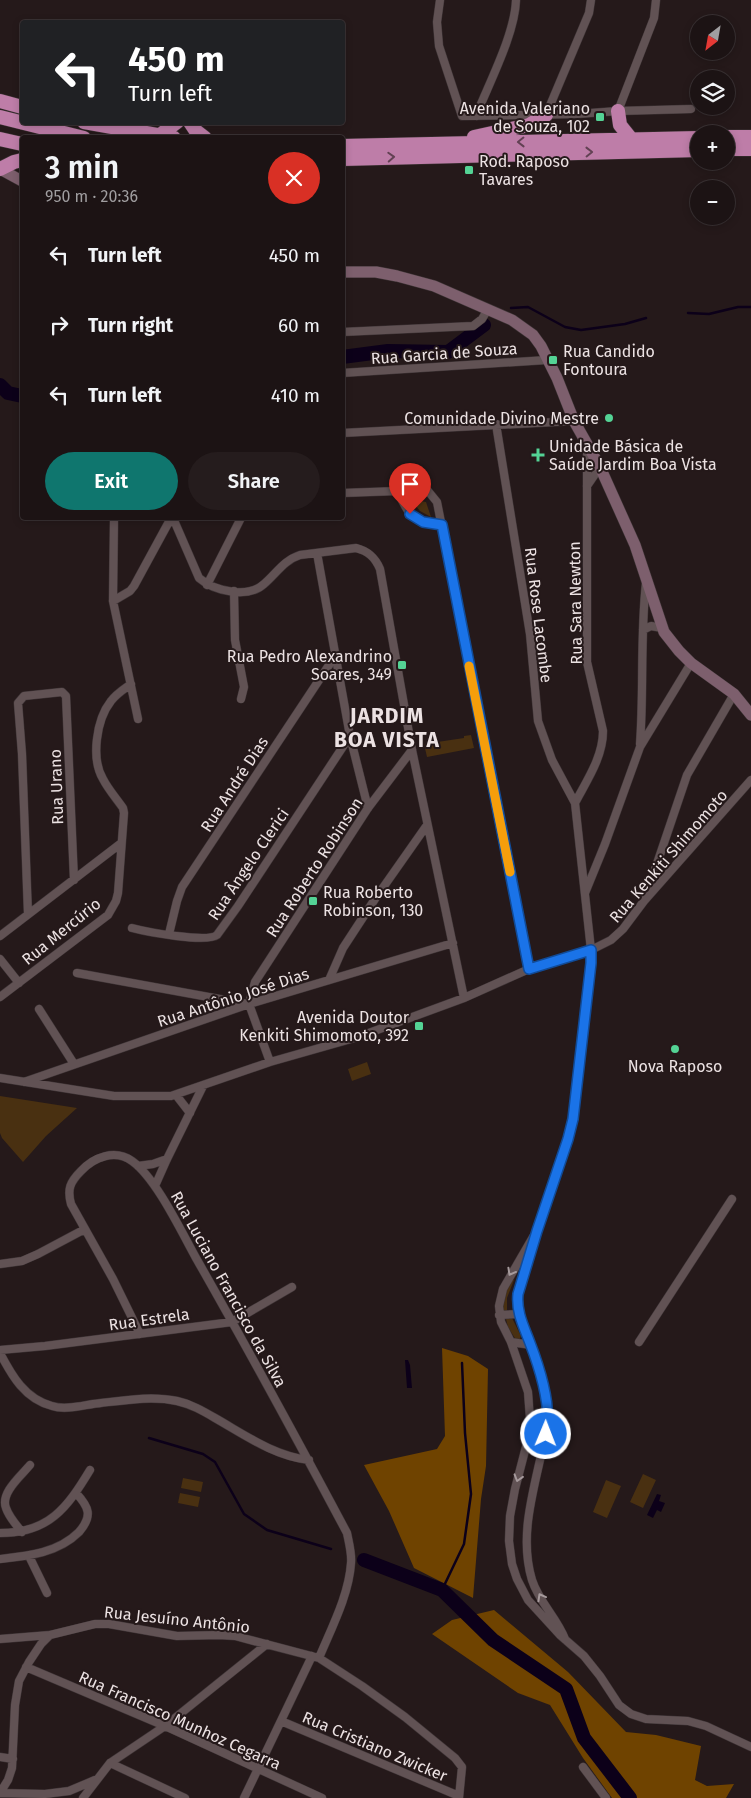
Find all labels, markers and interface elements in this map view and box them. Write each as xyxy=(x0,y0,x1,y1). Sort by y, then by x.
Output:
north arrow xyxy=(690,15,735,60)
map controls xyxy=(690,15,735,225)
text: 450 m xyxy=(128,38,225,80)
icon: left xyxy=(45,40,110,105)
button: layers xyxy=(690,70,735,115)
text: Turn left xyxy=(128,80,212,107)
place label: Avenida Valeriano de Souza, 102 xyxy=(460,99,590,136)
marker: Avenida Valeriano de Souza, 102 xyxy=(594,111,606,123)
button: + xyxy=(690,125,735,170)
one-way arrow xyxy=(517,136,525,147)
one-way arrow xyxy=(585,146,593,157)
text: 3 min xyxy=(45,150,119,186)
button: close xyxy=(268,152,320,204)
one-way arrow xyxy=(387,152,395,163)
place label: Rod. Raposo Tavares xyxy=(479,152,569,189)
marker: Rod. Raposo Tavares xyxy=(463,164,475,176)
button: − xyxy=(690,180,735,225)
text: 950 m · 20:36 xyxy=(45,187,138,206)
icon: left xyxy=(45,241,73,269)
text: Turn left xyxy=(88,244,162,267)
text: 450 m xyxy=(269,244,320,267)
icon: right xyxy=(45,311,73,339)
text: Turn right xyxy=(88,314,173,337)
text: 60 m xyxy=(278,314,320,337)
street label: Rua Garcia de Souza xyxy=(370,339,518,368)
place label: Rua Candido Fontoura xyxy=(563,342,655,379)
marker: Rua Candido Fontoura xyxy=(547,354,559,366)
icon: left xyxy=(45,381,73,409)
text: Turn left xyxy=(88,384,162,407)
text: 410 m xyxy=(271,384,320,407)
place label: Comunidade Divino Mestre xyxy=(404,409,599,428)
marker: Comunidade Divino Mestre xyxy=(603,412,615,424)
place label: Unidade Básica de Saúde Jardim Boa Vista xyxy=(549,437,717,474)
marker: Unidade Básica de Saúde Jardim Boa Vista xyxy=(531,448,545,462)
button: Exit xyxy=(45,452,178,510)
button: Share xyxy=(188,452,320,510)
pin xyxy=(389,463,431,514)
icon: arrive xyxy=(396,470,424,498)
street label: Rua Sara Newton xyxy=(565,541,586,665)
street label: Rua Rose Lacombe xyxy=(521,546,556,684)
place label: Rua Pedro Alexandrino Soares, 349 xyxy=(227,647,392,684)
marker: Rua Pedro Alexandrino Soares, 349 xyxy=(396,659,408,671)
district label: JARDIM BOA VISTA xyxy=(334,703,440,753)
street label: Rua André Dias xyxy=(197,733,272,835)
street label: Rua Urano xyxy=(46,749,67,825)
street label: Rua Kenkiti Shimomoto xyxy=(605,786,731,927)
street label: Rua Roberto Robinson xyxy=(262,794,367,941)
street label: Rua Ângelo Clerici xyxy=(203,804,293,924)
place label: Rua Roberto Robinson, 130 xyxy=(323,883,423,920)
street label: Rua Mercúrio xyxy=(18,894,104,969)
marker: Rua Roberto Robinson, 130 xyxy=(307,895,319,907)
street label: Rua Antônio José Dias xyxy=(155,964,311,1031)
place label: Avenida Doutor Kenkiti Shimomoto, 392 xyxy=(239,1008,410,1045)
marker: Avenida Doutor Kenkiti Shimomoto, 392 xyxy=(413,1020,425,1032)
marker: Nova Raposo xyxy=(669,1043,681,1055)
place label: Nova Raposo xyxy=(628,1057,722,1076)
street label: Rua Luciano Francisco da Silva xyxy=(167,1188,290,1390)
one-way arrow xyxy=(507,1267,517,1276)
street label: Rua Estrela xyxy=(107,1304,191,1335)
position arrow xyxy=(519,1407,571,1459)
one-way arrow xyxy=(514,1473,524,1481)
one-way arrow xyxy=(537,1594,547,1603)
street label: Rua Jesuíno Antônio xyxy=(103,1602,251,1637)
street label: Rua Francisco Munhoz Cegarra xyxy=(76,1667,284,1774)
street label: Rua Cristiano Zwicker xyxy=(300,1707,451,1786)

